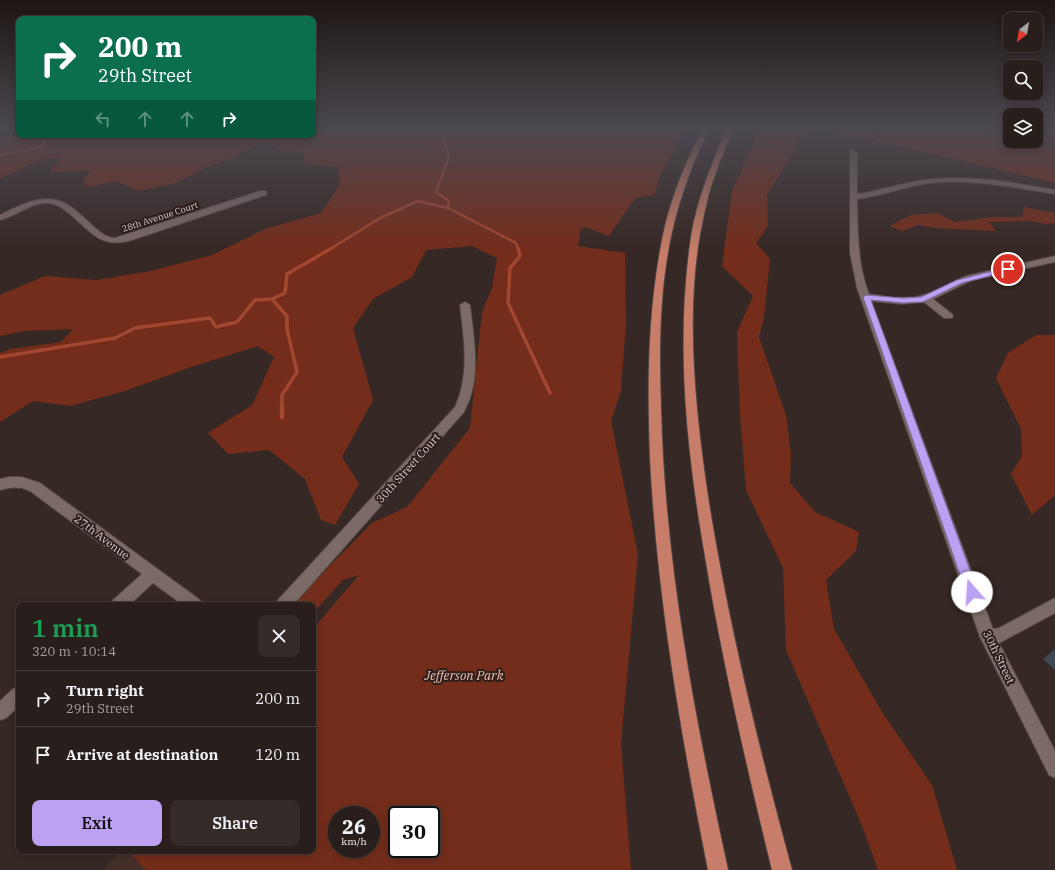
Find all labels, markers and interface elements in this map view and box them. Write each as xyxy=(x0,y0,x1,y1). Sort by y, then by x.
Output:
north arrow xyxy=(1003,12,1043,52)
map controls xyxy=(1003,12,1043,148)
text: 200 m xyxy=(98,28,182,65)
icon: right xyxy=(32,32,84,84)
button: search xyxy=(1003,60,1043,100)
text: 29th Street xyxy=(98,64,192,87)
icon: left xyxy=(92,108,114,130)
icon: ahead xyxy=(134,108,156,130)
icon: ahead xyxy=(176,108,198,130)
icon: right xyxy=(218,108,240,130)
button: layers xyxy=(1003,108,1043,148)
street label: 28th Avenue Court xyxy=(121,199,199,234)
pin xyxy=(991,252,1025,286)
icon: arrive xyxy=(997,258,1019,280)
street label: 30th Street Court xyxy=(373,430,443,506)
street label: 27th Avenue xyxy=(72,512,132,562)
position arrow xyxy=(951,571,993,613)
text: 1 min xyxy=(32,612,99,644)
button: close xyxy=(258,615,300,657)
street label: 30th Street xyxy=(980,628,1018,686)
text: 320 m · 10:14 xyxy=(32,643,116,660)
park label: Jefferson Park xyxy=(423,667,504,684)
text: Turn right xyxy=(66,681,144,700)
icon: right xyxy=(32,688,54,710)
text: 200 m xyxy=(255,689,300,708)
text: 29th Street xyxy=(66,700,134,717)
icon: arrive xyxy=(32,744,54,766)
text: Arrive at destination xyxy=(66,745,218,764)
text: 120 m xyxy=(255,745,300,764)
button: Exit xyxy=(32,800,162,846)
button: Share xyxy=(170,800,300,846)
speed limit sign: 30 xyxy=(388,806,440,858)
text: 26 xyxy=(342,813,366,840)
text: km/h xyxy=(341,835,367,848)

